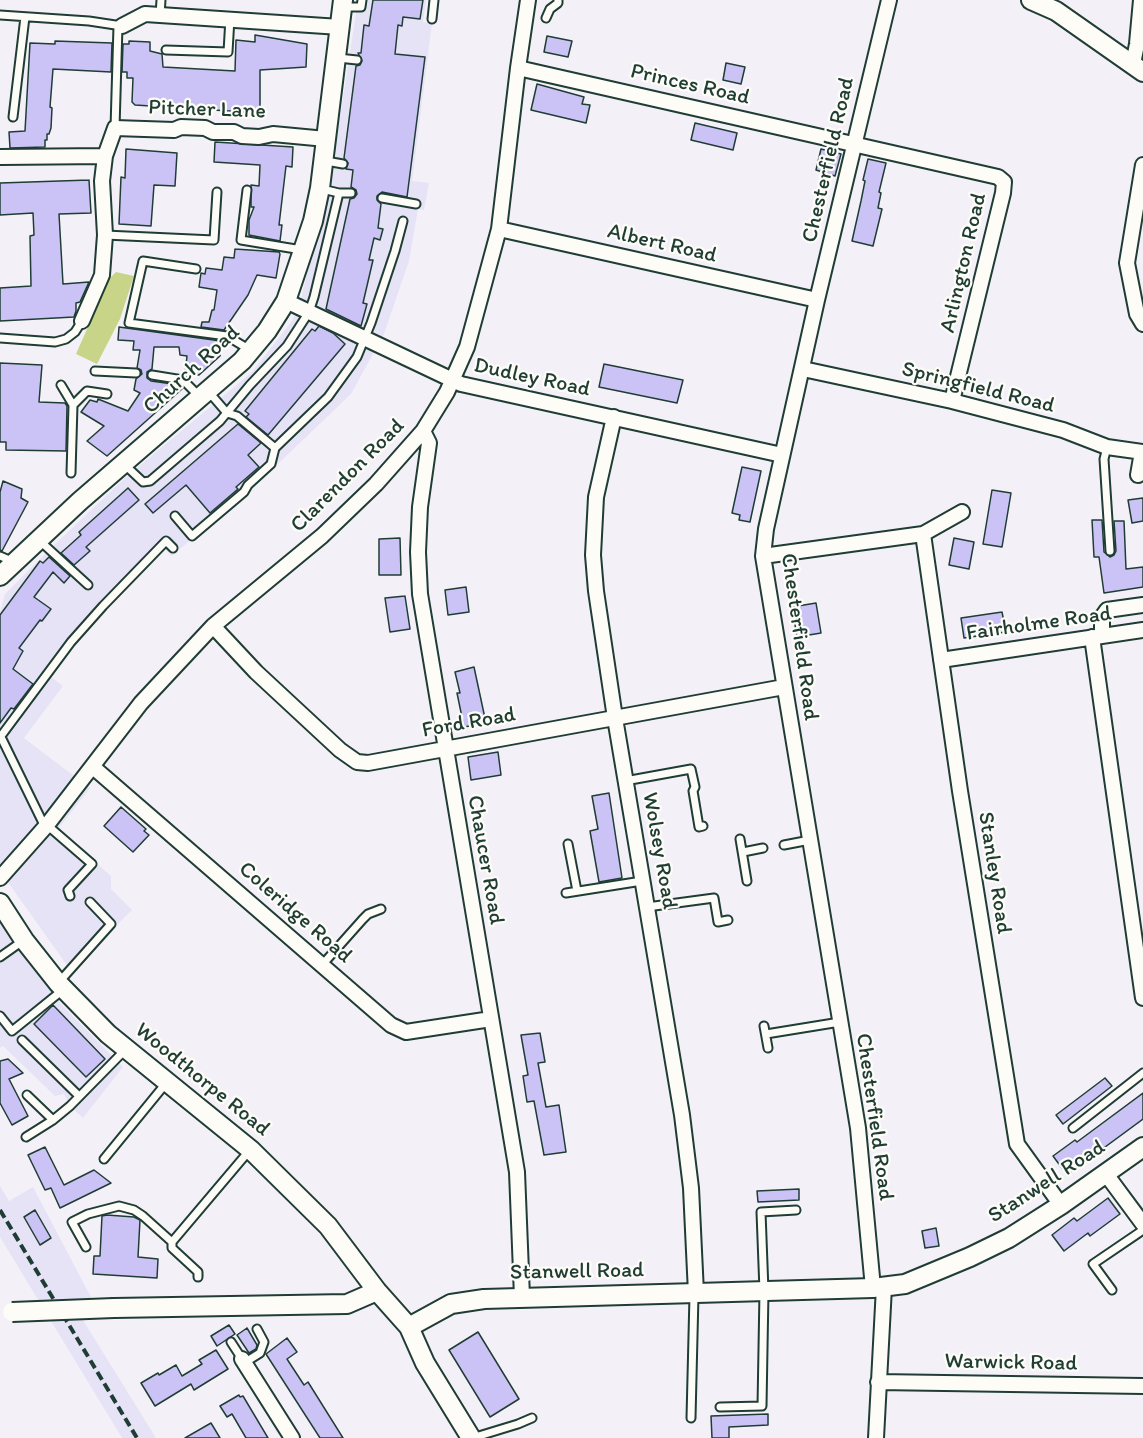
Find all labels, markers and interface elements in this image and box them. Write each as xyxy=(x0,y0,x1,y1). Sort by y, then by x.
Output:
street label: Princes Road xyxy=(628,58,752,112)
street label: Chesterfield Road xyxy=(797,75,861,245)
street label: Pitcher Lane xyxy=(148,95,266,125)
street label: Arlington Road xyxy=(935,191,993,335)
street label: Albert Road xyxy=(605,219,719,269)
street label: Church Road xyxy=(138,320,246,420)
street label: Dudley Road xyxy=(471,353,593,403)
street label: Springfield Road xyxy=(899,356,1057,420)
street label: Clarendon Road xyxy=(285,413,411,539)
street label: Chesterfield Road xyxy=(774,552,824,722)
street label: Fairholme Road xyxy=(965,601,1113,647)
street label: Ford Road xyxy=(420,702,518,744)
street label: Wolsey Road xyxy=(636,790,682,912)
street label: Chaucer Road xyxy=(461,793,509,927)
street label: Stanley Road xyxy=(971,810,1017,936)
street label: Coleridge Road xyxy=(233,856,357,970)
street label: Woodthorpe Road xyxy=(129,1017,275,1143)
street label: Chesterfield Road xyxy=(849,1032,899,1202)
street label: Stanwell Road xyxy=(984,1134,1110,1230)
street label: Stanwell Road xyxy=(510,1258,644,1286)
street label: Warwick Road xyxy=(944,1349,1078,1377)

